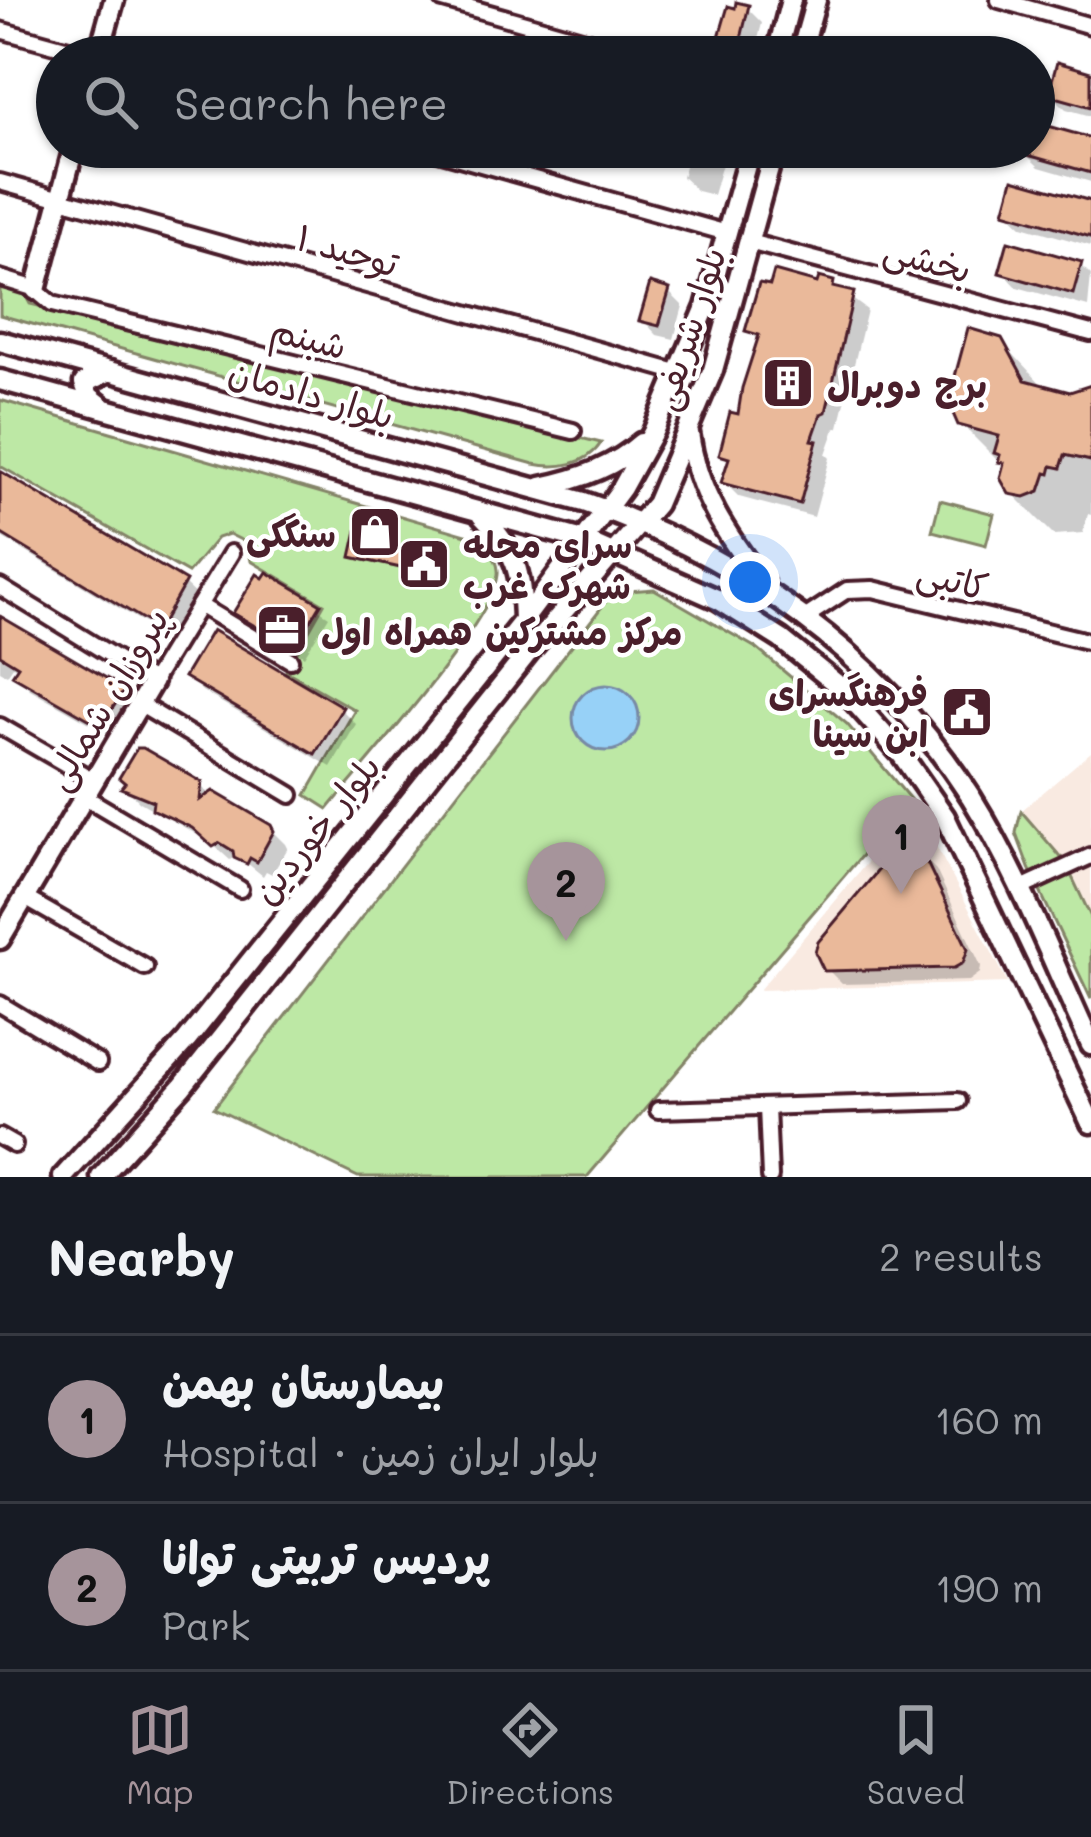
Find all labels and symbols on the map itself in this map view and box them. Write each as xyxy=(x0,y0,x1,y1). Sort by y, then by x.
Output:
street label: توحید ۱ xyxy=(291,212,405,286)
street label: بخشی xyxy=(879,224,977,294)
street label: بلوار شریفی xyxy=(639,241,737,416)
street label: شبنم xyxy=(264,304,352,374)
street label: بلوار دادمان xyxy=(224,346,400,438)
building icon: برج دوبرال xyxy=(760,355,816,411)
place label: برج دوبرال xyxy=(827,360,987,409)
shop icon: سنگکی xyxy=(347,504,403,560)
place label: سنگکی xyxy=(246,509,336,558)
place label: سرای محله شهرک غرب xyxy=(463,520,632,609)
public building icon: سرای محله شهرک غرب xyxy=(396,536,452,592)
street label: کاتبی xyxy=(912,547,993,611)
your location xyxy=(720,552,780,612)
street label: پیروزان شمالی xyxy=(32,598,180,799)
office icon: مرکز مشترکین همراه اول xyxy=(254,602,310,658)
place label: مرکز مشترکین همراه اول xyxy=(321,607,682,655)
place label: فرهنگسرای ابن سینا xyxy=(769,668,928,757)
public building icon: فرهنگسرای ابن سینا xyxy=(939,684,995,740)
street label: بلوار خوردین xyxy=(240,743,390,913)
pin: 1 xyxy=(862,795,940,894)
pin: 2 xyxy=(527,842,605,941)

